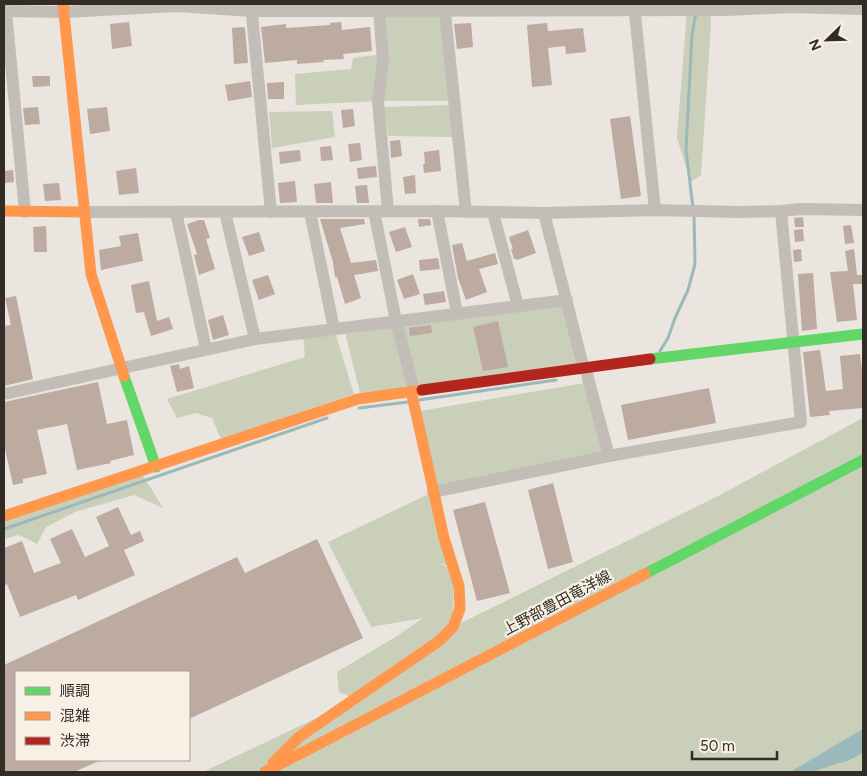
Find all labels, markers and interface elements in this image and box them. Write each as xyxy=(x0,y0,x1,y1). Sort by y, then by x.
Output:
north arrow xyxy=(802,15,852,65)
text: N xyxy=(806,37,825,53)
street label: 上野部豊田竜洋線 xyxy=(500,567,614,639)
legend xyxy=(15,671,190,761)
text: 順調 xyxy=(60,682,90,700)
text: 混雑 xyxy=(60,707,90,725)
scale bar xyxy=(692,728,777,760)
text: 渋滞 xyxy=(60,732,90,750)
text: 50 m xyxy=(700,737,735,755)

